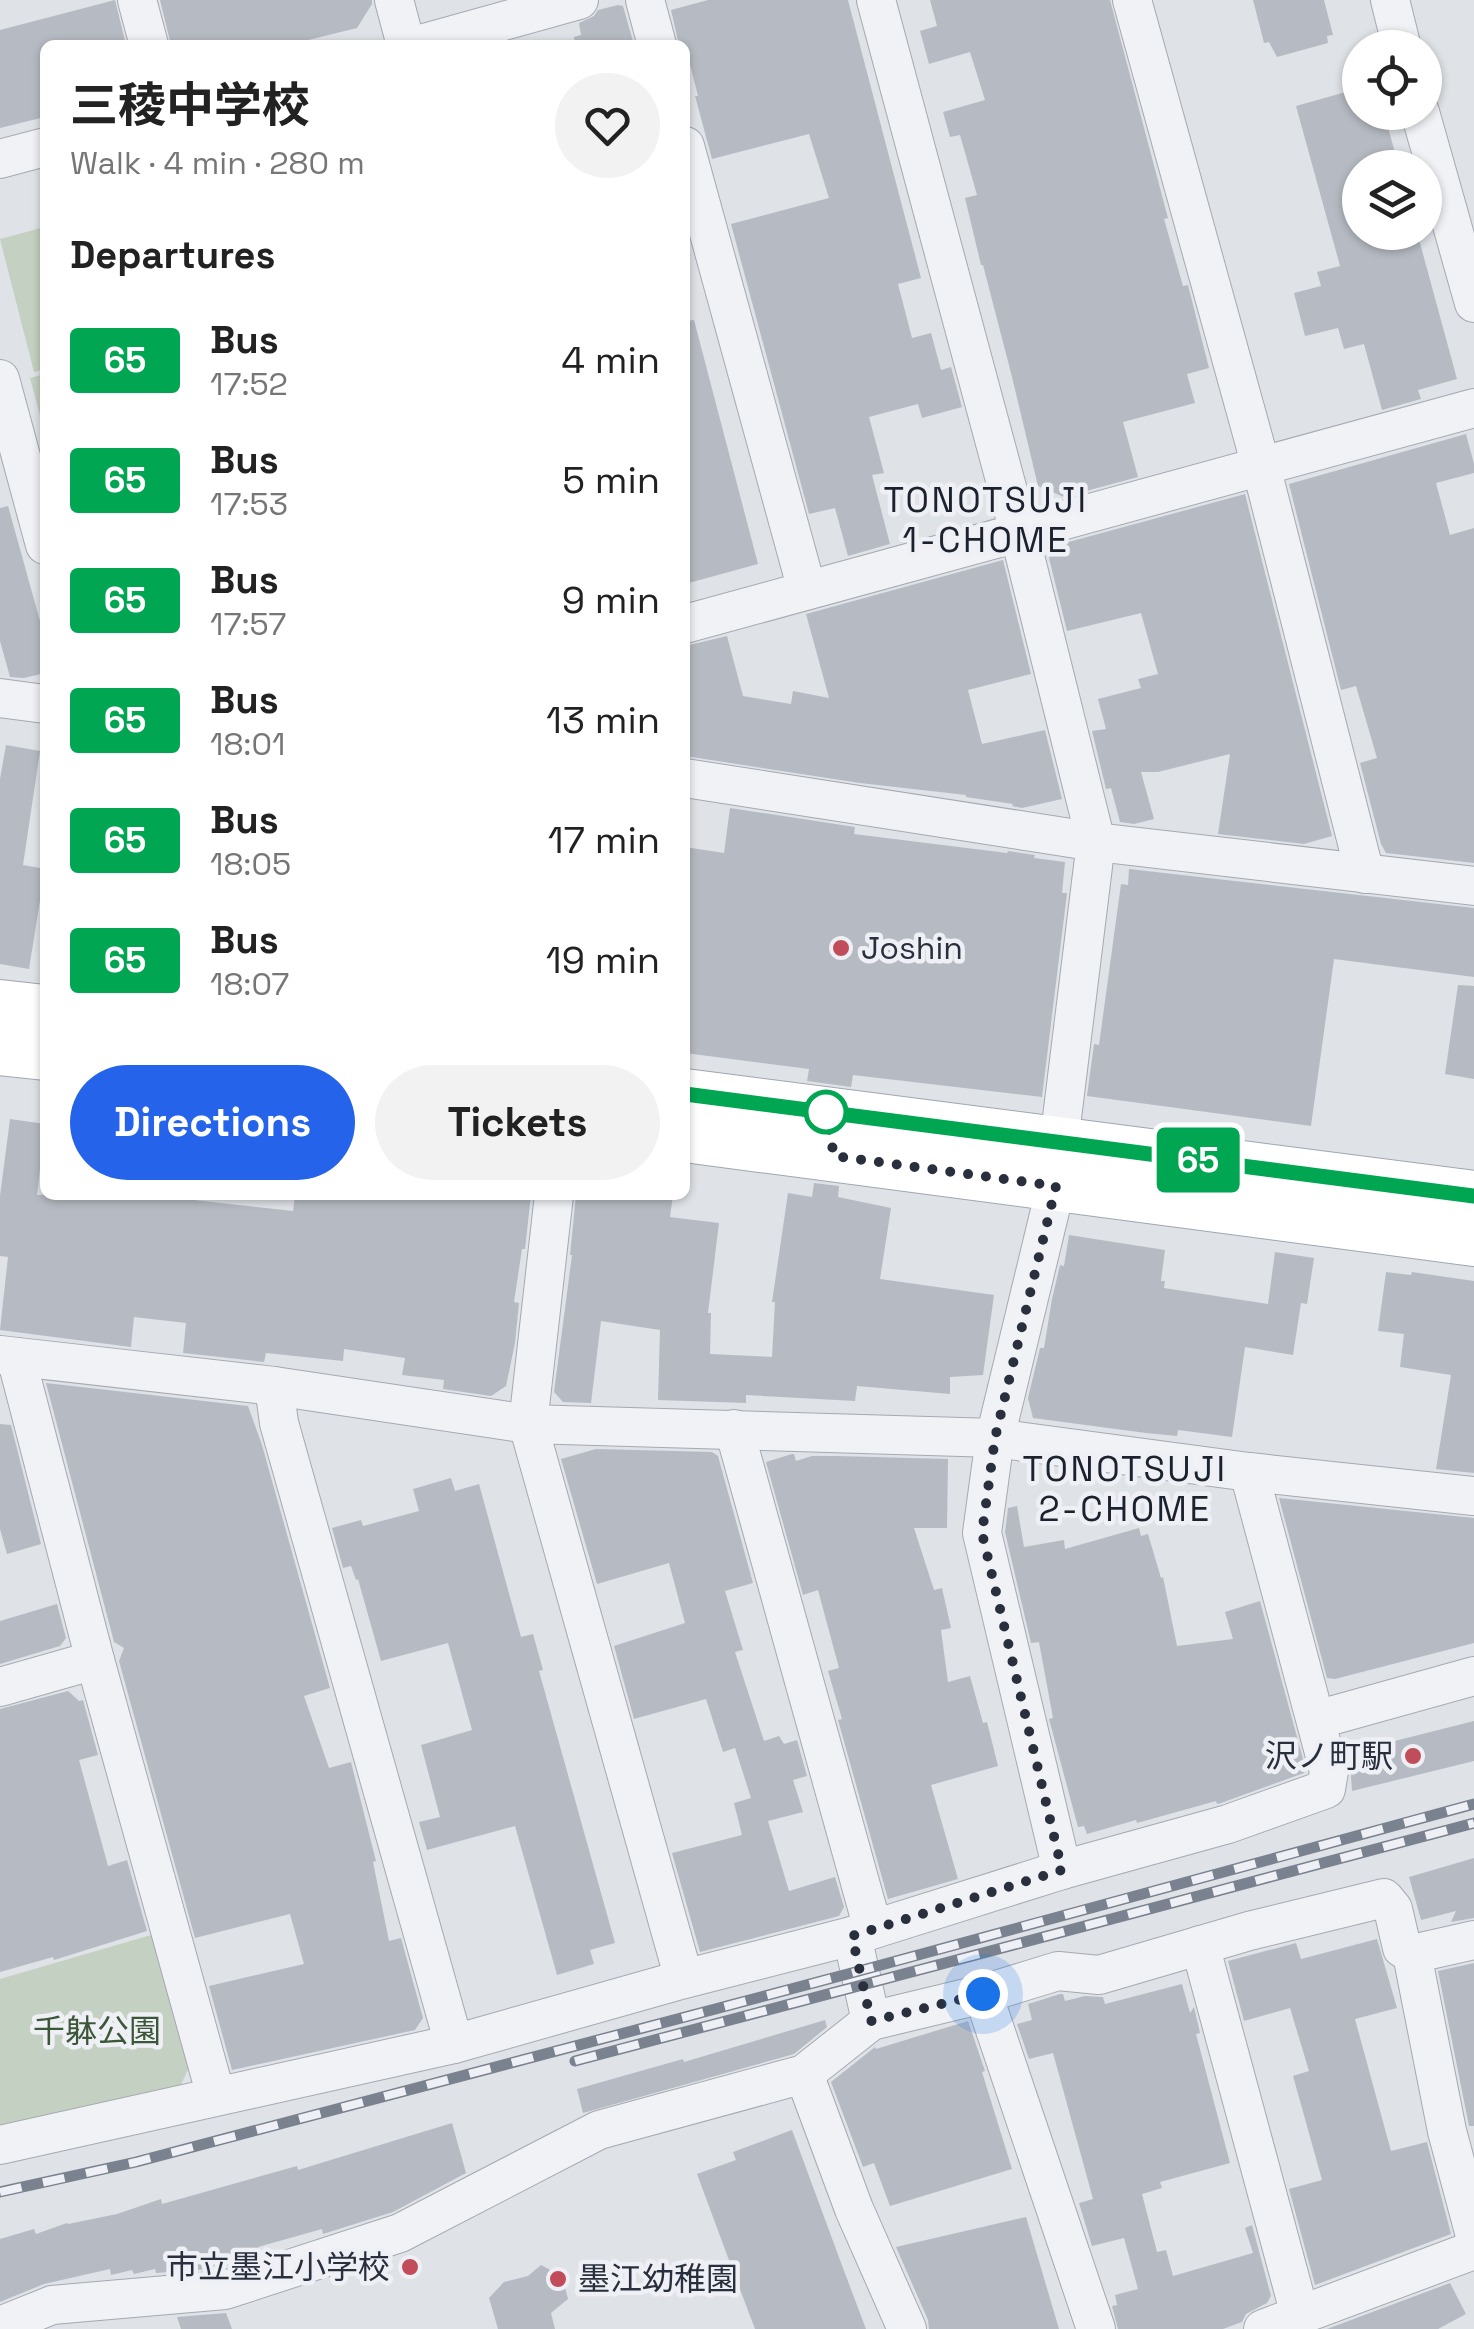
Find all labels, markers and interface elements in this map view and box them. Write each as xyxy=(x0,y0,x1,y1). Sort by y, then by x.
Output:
map controls xyxy=(1342,30,1442,250)
button: locate xyxy=(1342,30,1442,130)
button: heart xyxy=(555,73,660,178)
text: 三稜中学校 xyxy=(70,75,310,136)
text: Walk · 4 min · 280 m xyxy=(70,143,365,183)
button: layers xyxy=(1342,150,1442,250)
text: Departures xyxy=(70,231,275,279)
text: Bus xyxy=(210,316,279,364)
text: 4 min xyxy=(561,336,660,384)
text: 65 xyxy=(104,338,146,382)
text: 17:52 xyxy=(210,364,288,404)
text: Bus xyxy=(210,436,279,484)
text: 5 min xyxy=(562,456,660,504)
text: 65 xyxy=(104,458,146,502)
district label: TONOTSUJI 1-CHOME xyxy=(883,478,1089,562)
text: 17:53 xyxy=(210,484,288,524)
text: Bus xyxy=(210,556,279,604)
text: 9 min xyxy=(562,576,660,624)
text: 65 xyxy=(104,578,146,622)
text: 17:57 xyxy=(210,604,286,644)
text: Bus xyxy=(210,676,279,724)
text: 13 min xyxy=(546,696,660,744)
text: 65 xyxy=(104,698,146,742)
text: 18:01 xyxy=(210,724,285,764)
text: Bus xyxy=(210,796,279,844)
text: 17 min xyxy=(548,816,660,864)
text: 65 xyxy=(104,818,146,862)
text: 18:05 xyxy=(210,844,291,884)
text: Bus xyxy=(210,916,279,964)
place label: Joshin xyxy=(861,928,963,968)
text: 19 min xyxy=(546,936,660,984)
marker: Joshin xyxy=(830,937,852,959)
text: 65 xyxy=(104,938,146,982)
text: 18:07 xyxy=(210,964,289,1004)
button: Directions xyxy=(70,1065,355,1180)
button: Tickets xyxy=(375,1065,660,1180)
unlabelled marker xyxy=(805,1091,847,1133)
line badge: 65 xyxy=(1153,1128,1243,1192)
text: 65 xyxy=(1177,1138,1219,1182)
district label: TONOTSUJI 2-CHOME xyxy=(1022,1447,1228,1531)
place label: 沢ノ町駅 xyxy=(1265,1736,1393,1776)
marker: 沢ノ町駅 xyxy=(1402,1745,1424,1767)
your location xyxy=(958,1969,1008,2019)
park label: 千躰公園 xyxy=(33,2011,161,2051)
place label: 市立墨江小学校 xyxy=(166,2247,390,2287)
marker: 市立墨江小学校 xyxy=(399,2256,421,2278)
place label: 墨江幼稚園 xyxy=(578,2259,738,2299)
marker: 墨江幼稚園 xyxy=(547,2268,569,2290)

